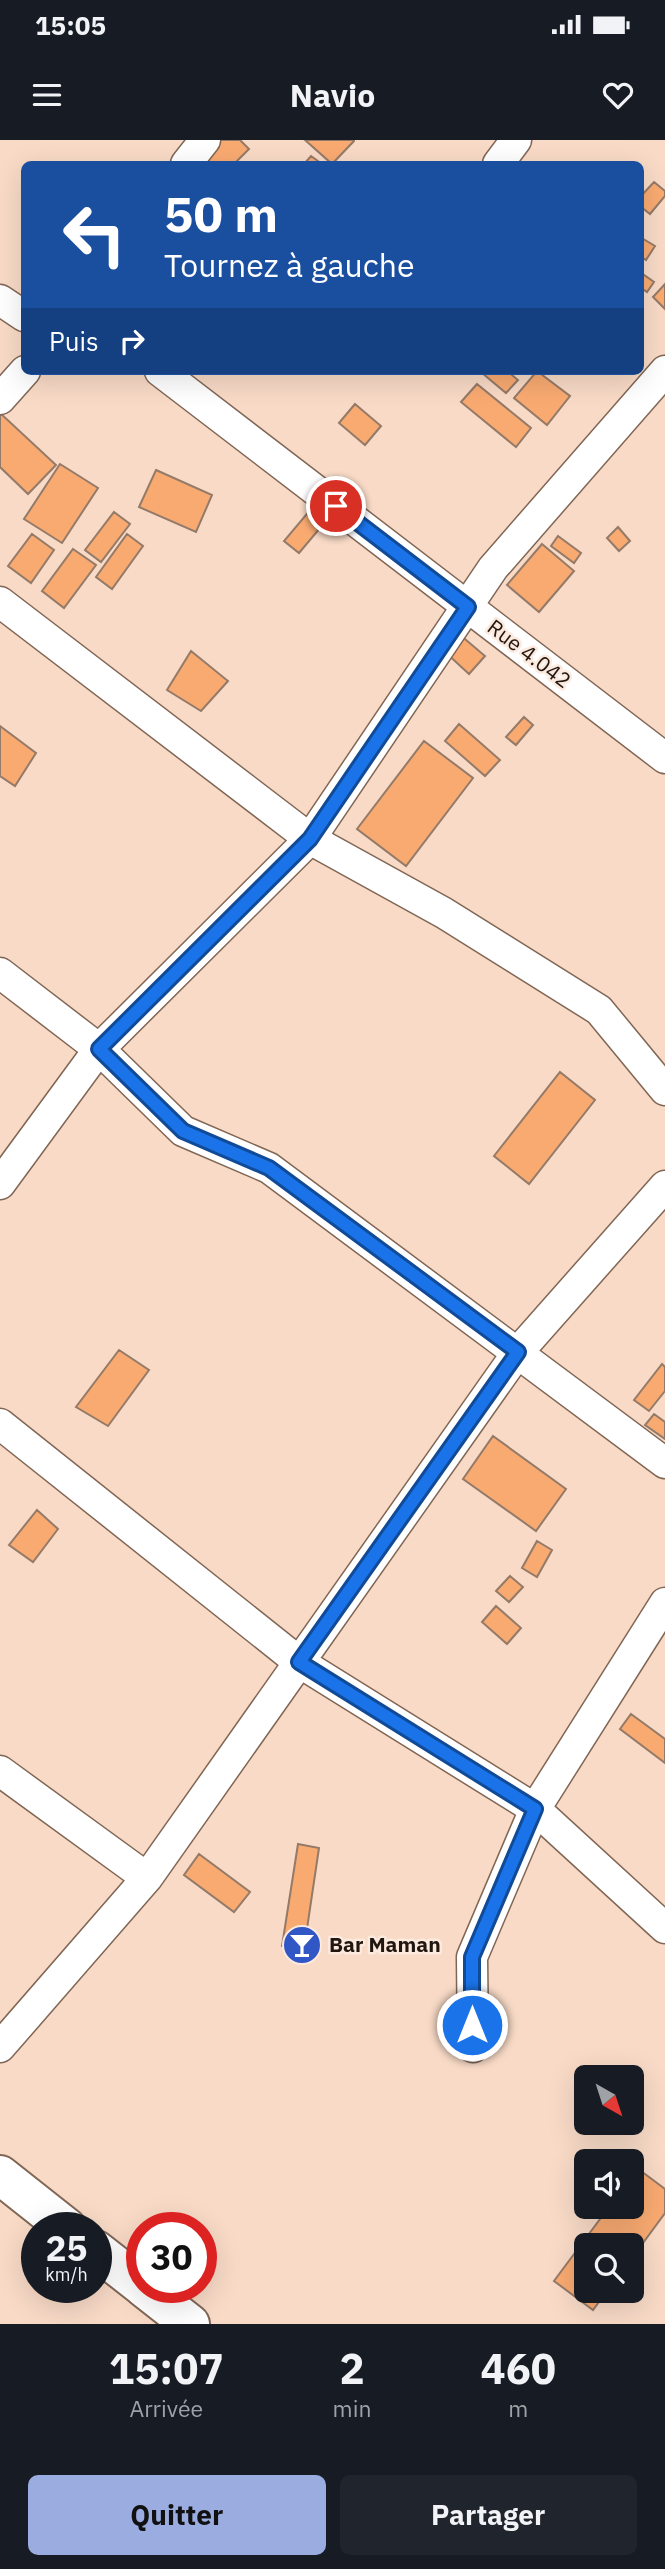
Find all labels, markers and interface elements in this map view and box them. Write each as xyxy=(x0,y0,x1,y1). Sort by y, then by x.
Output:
text: 15:05 xyxy=(35,8,106,42)
text: Navio xyxy=(290,74,375,116)
icon: menu xyxy=(28,76,66,114)
icon: heart xyxy=(599,76,637,114)
text: 50 m xyxy=(164,182,278,245)
icon: left xyxy=(49,189,140,280)
text: Tournez à gauche xyxy=(164,244,415,286)
icon: right xyxy=(113,322,151,360)
text: Puis xyxy=(49,324,99,358)
pin xyxy=(306,476,366,536)
icon: arrive xyxy=(317,487,355,525)
street label: Rue 4.042 xyxy=(482,613,577,694)
bar icon: Bar Maman xyxy=(281,1924,323,1966)
place label: Bar Maman xyxy=(329,1930,441,1958)
position arrow xyxy=(435,1988,509,2062)
north arrow xyxy=(574,2065,644,2135)
map controls xyxy=(574,2065,644,2303)
button: sound xyxy=(574,2149,644,2219)
speed limit sign: 30 xyxy=(126,2212,217,2303)
text: 25 xyxy=(45,2225,88,2271)
button: search xyxy=(574,2233,644,2303)
text: km/h xyxy=(45,2263,88,2286)
text: 15:07 xyxy=(109,2341,224,2396)
text: 2 xyxy=(339,2341,365,2396)
text: 460 xyxy=(480,2341,556,2396)
text: Arrivée xyxy=(129,2393,203,2423)
text: min xyxy=(333,2393,371,2423)
text: m xyxy=(508,2393,528,2423)
button: Quitter xyxy=(28,2475,326,2555)
button: Partager xyxy=(340,2475,637,2555)

